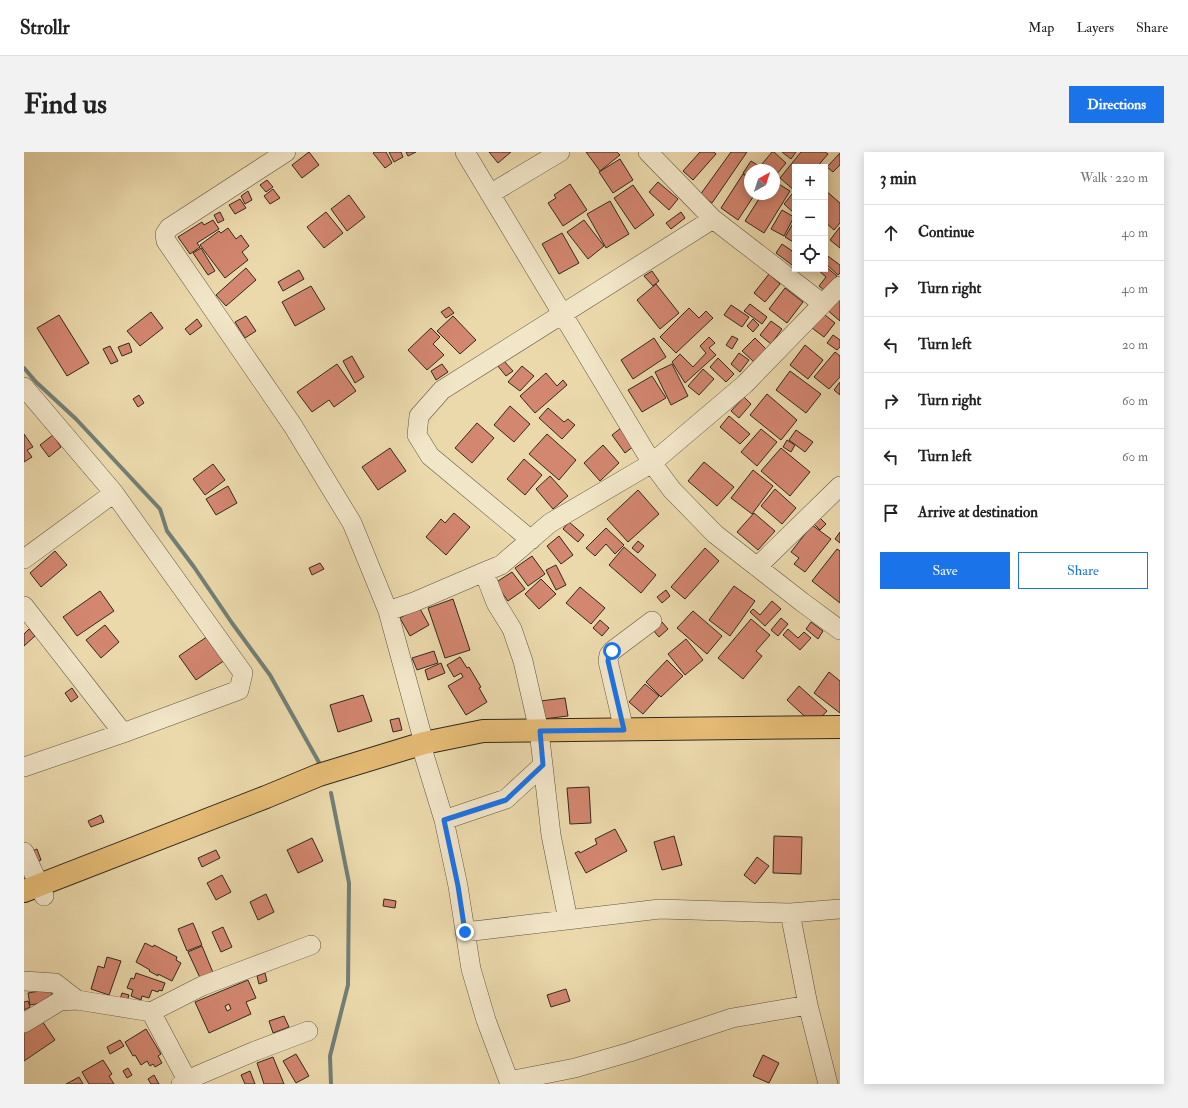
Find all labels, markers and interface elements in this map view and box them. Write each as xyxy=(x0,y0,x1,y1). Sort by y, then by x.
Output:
text: Strollr xyxy=(20,16,70,40)
text: Map xyxy=(1028,19,1054,36)
text: Layers xyxy=(1076,19,1114,36)
text: Share xyxy=(1136,19,1168,36)
button: Directions xyxy=(1069,86,1164,123)
text: Find us xyxy=(24,87,107,122)
north arrow xyxy=(744,164,780,200)
map controls xyxy=(792,164,828,272)
button: + xyxy=(792,164,828,200)
text: 3 min xyxy=(880,168,917,189)
text: Walk · 220 m xyxy=(1080,170,1148,186)
button: − xyxy=(792,200,828,236)
icon: ahead xyxy=(880,222,902,244)
text: Continue xyxy=(918,223,974,242)
text: 40 m xyxy=(1122,225,1148,241)
button: locate xyxy=(792,236,828,272)
icon: right xyxy=(880,278,902,300)
text: Turn right xyxy=(918,279,981,298)
text: 40 m xyxy=(1122,281,1148,297)
icon: left xyxy=(880,334,902,356)
text: Turn left xyxy=(918,335,972,354)
text: 20 m xyxy=(1122,337,1148,353)
icon: right xyxy=(880,390,902,412)
text: Turn right xyxy=(918,391,981,410)
text: 60 m xyxy=(1122,393,1148,409)
icon: left xyxy=(880,446,902,468)
text: Turn left xyxy=(918,447,972,466)
text: 60 m xyxy=(1122,449,1148,465)
icon: arrive xyxy=(880,502,902,524)
text: Arrive at destination xyxy=(918,503,1038,522)
button: Save xyxy=(880,552,1010,589)
button: Share xyxy=(1018,552,1148,589)
route start xyxy=(603,642,621,660)
route end xyxy=(456,923,474,941)

